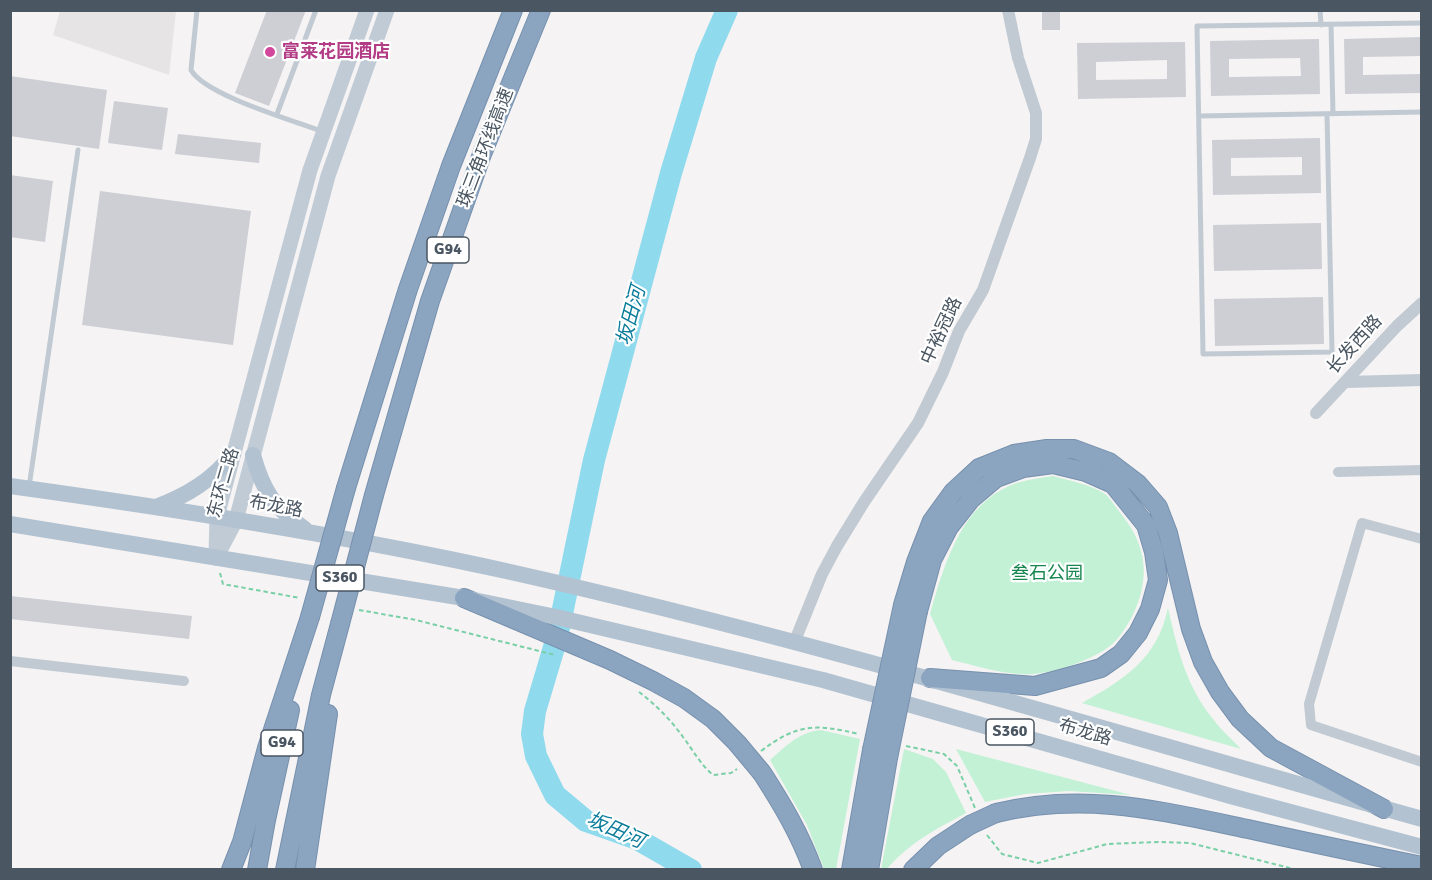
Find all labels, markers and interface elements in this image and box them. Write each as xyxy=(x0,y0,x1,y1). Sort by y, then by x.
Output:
place label: 富莱花园酒店 xyxy=(282,41,390,63)
marker: 富莱花园酒店 xyxy=(263,45,277,59)
street label: 珠三角环线高速 xyxy=(453,85,519,211)
road number: G94 xyxy=(427,237,469,263)
water label: 坂田河 xyxy=(613,284,651,348)
street label: 中裕冠路 xyxy=(917,294,967,368)
street label: 长发西路 xyxy=(1323,311,1387,379)
street label: 东环二路 xyxy=(204,445,244,521)
street label: 布龙路 xyxy=(248,492,304,522)
park label: 叁石公园 xyxy=(1011,563,1083,585)
road number: S360 xyxy=(316,565,364,591)
street label: 布龙路 xyxy=(1056,715,1114,751)
road number: S360 xyxy=(986,719,1034,745)
road number: G94 xyxy=(261,730,303,756)
water label: 坂田河 xyxy=(583,808,647,854)

